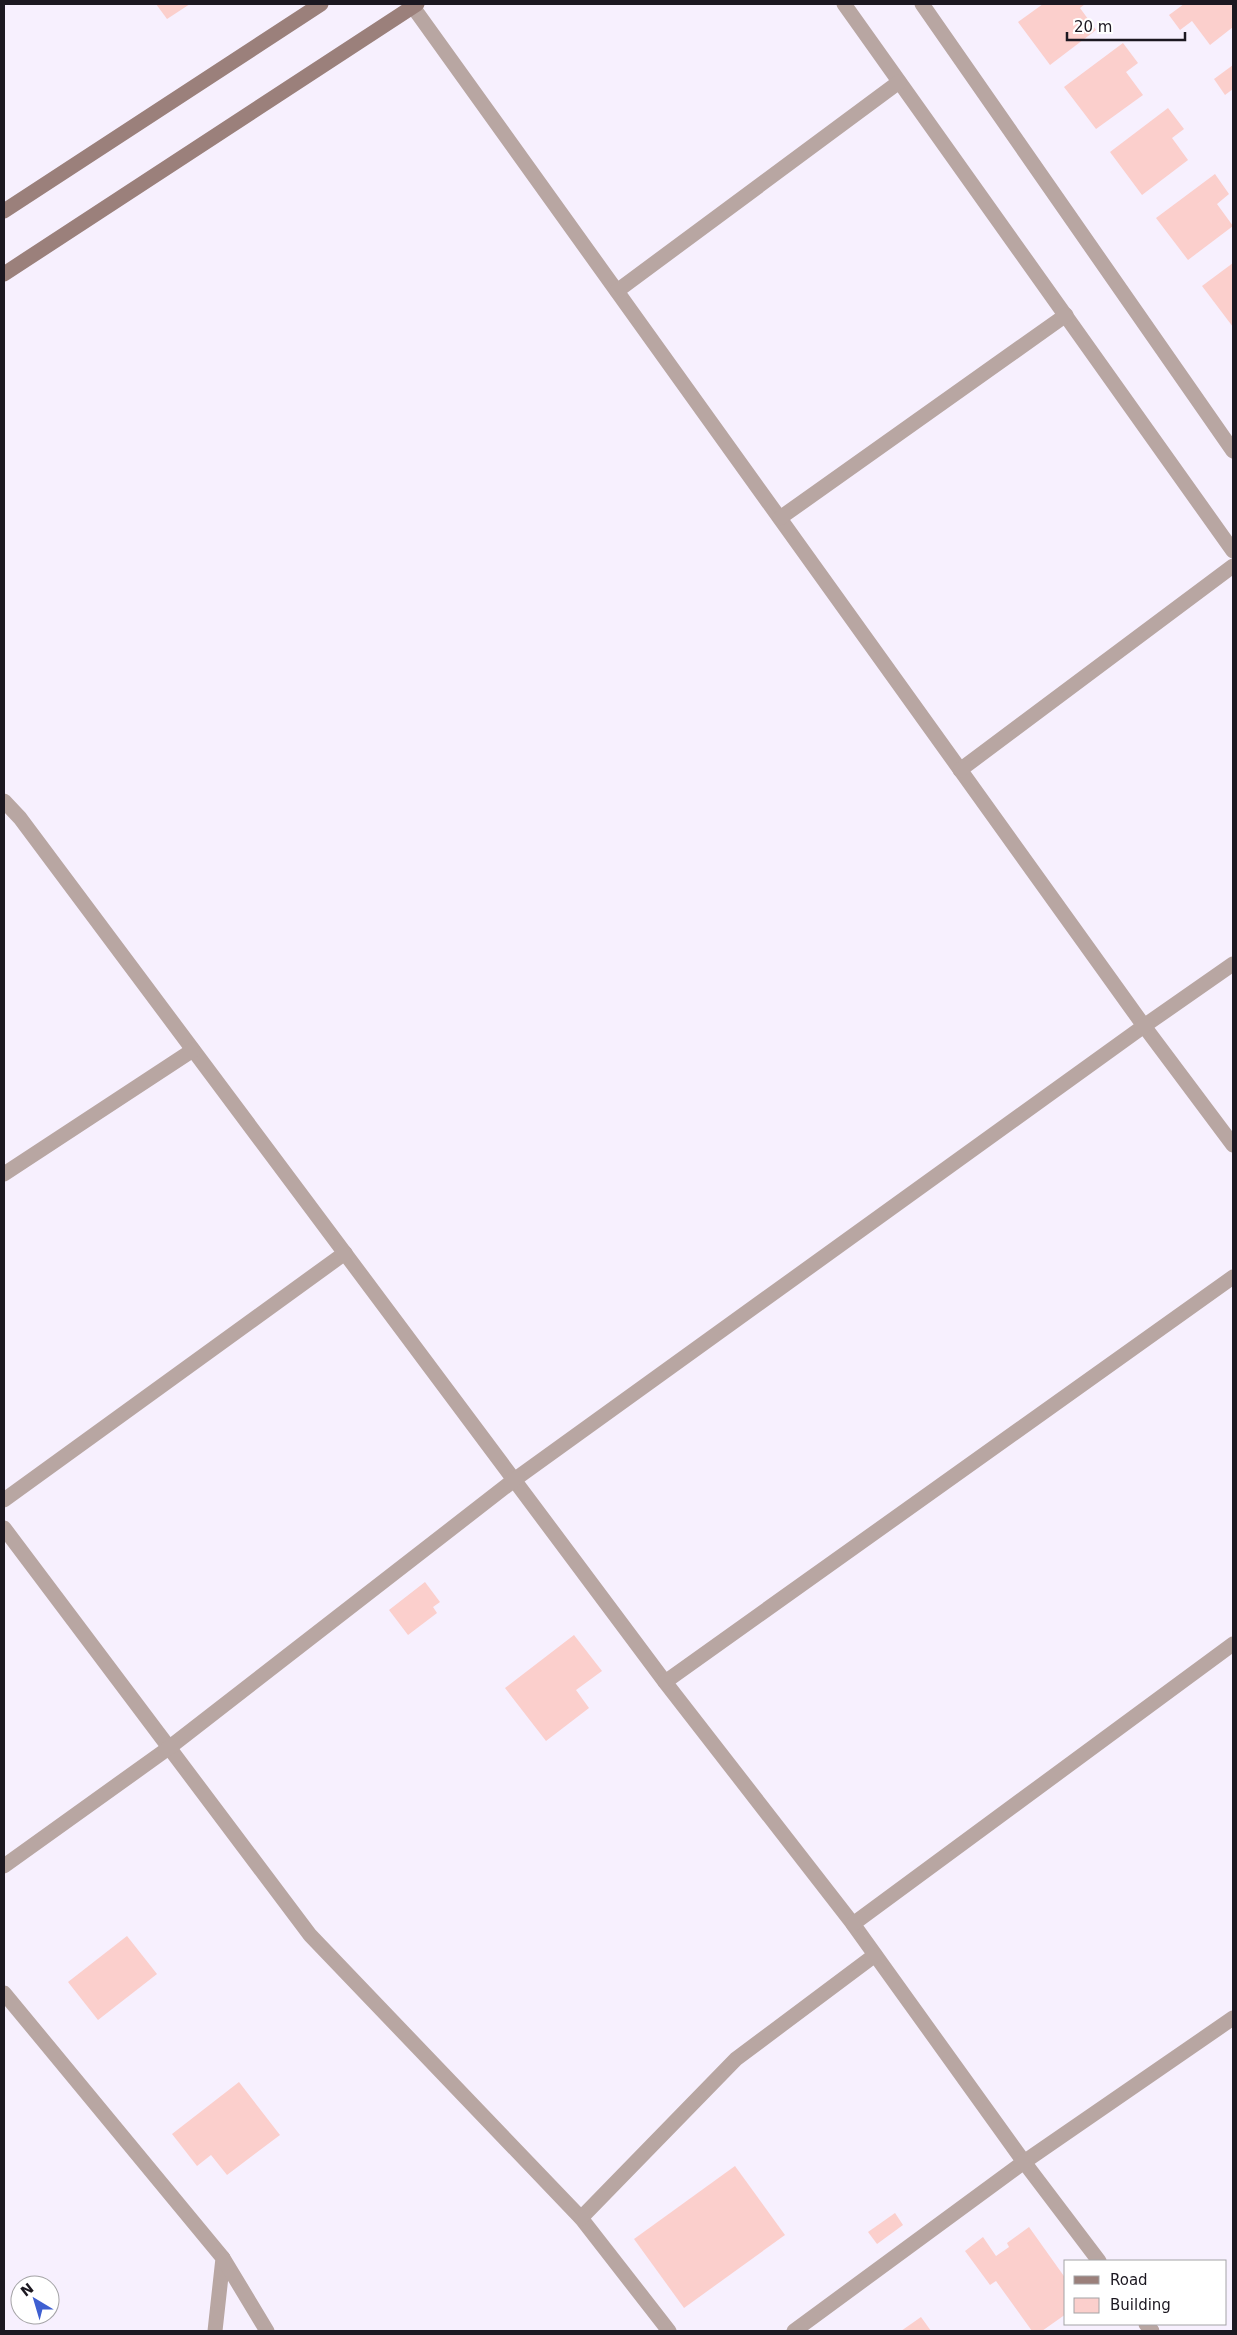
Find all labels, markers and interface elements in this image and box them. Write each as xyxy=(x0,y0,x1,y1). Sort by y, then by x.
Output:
scale bar xyxy=(1067,10,1184,42)
text: 20 m xyxy=(1074,18,1112,36)
legend xyxy=(1064,2260,1227,2325)
text: Road xyxy=(1110,2271,1148,2289)
north arrow xyxy=(10,2275,60,2325)
text: N xyxy=(17,2280,37,2300)
text: Building xyxy=(1110,2296,1171,2314)

